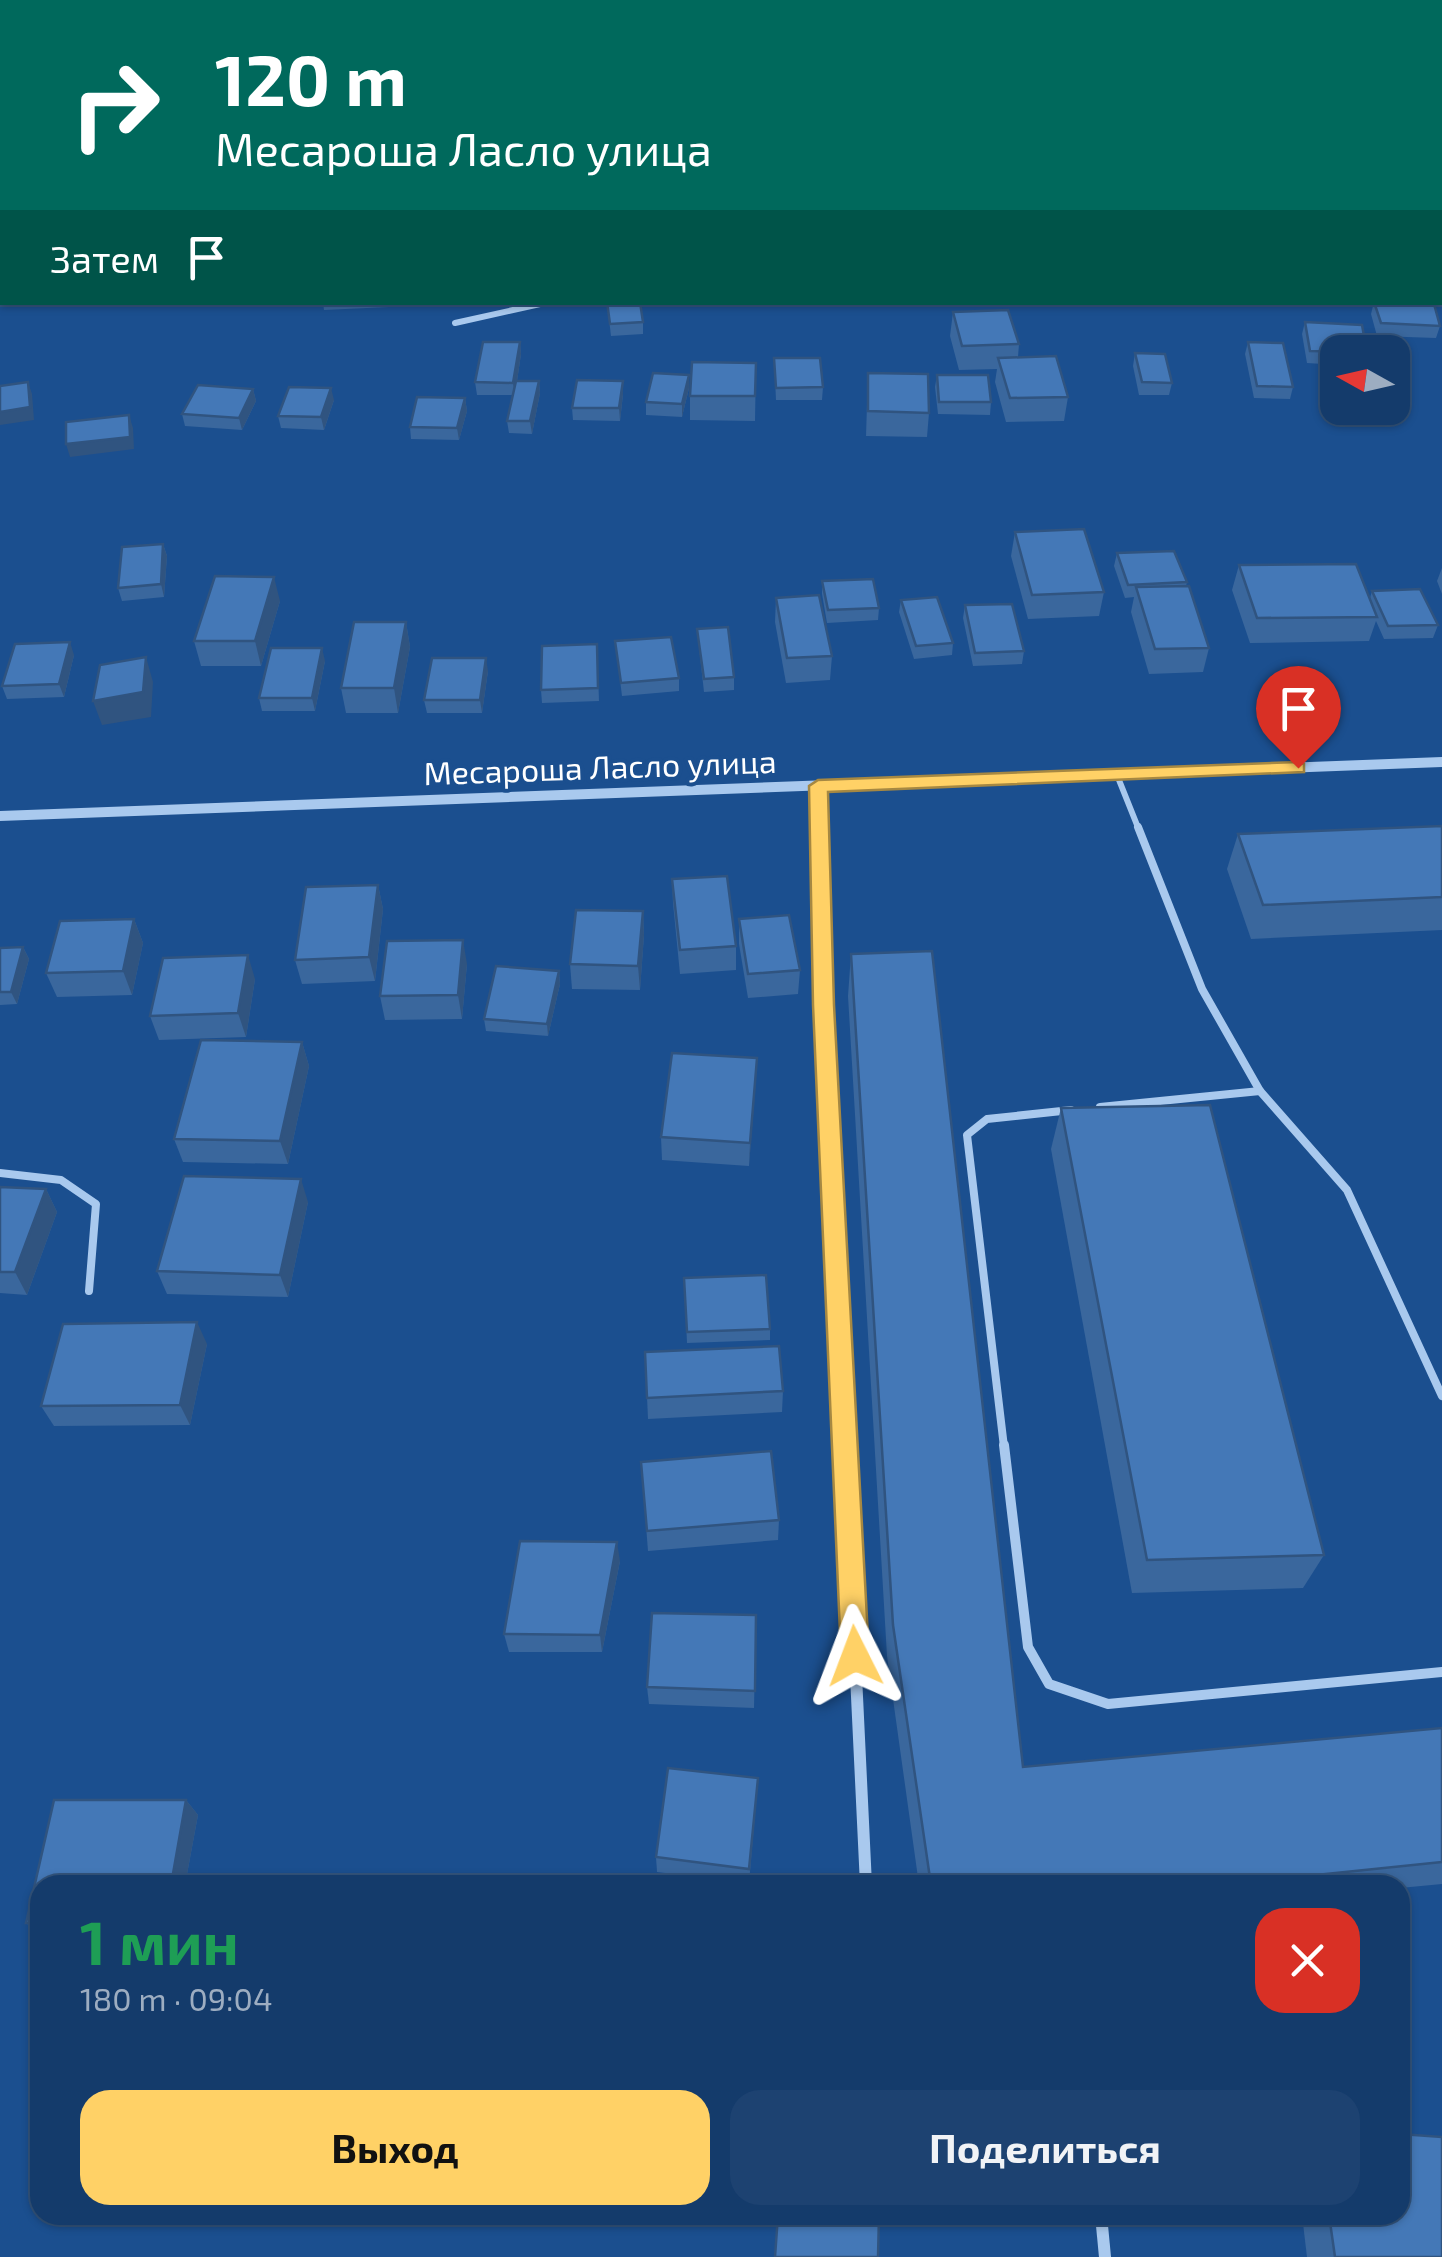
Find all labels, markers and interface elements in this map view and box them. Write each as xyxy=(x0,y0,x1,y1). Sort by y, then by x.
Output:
text: 120 m xyxy=(215,36,407,120)
icon: right xyxy=(50,40,180,170)
text: Месароша Ласло улица xyxy=(215,121,712,175)
icon: arrive xyxy=(179,230,234,285)
text: Затем xyxy=(50,235,159,281)
north arrow xyxy=(1320,335,1410,425)
map controls xyxy=(1320,335,1410,425)
pin xyxy=(1256,666,1341,769)
icon: arrive xyxy=(1271,681,1326,736)
street label: Месароша Ласло улица xyxy=(423,741,777,792)
position arrow xyxy=(803,1604,907,1708)
text: 1 мин xyxy=(80,1905,239,1977)
button: close xyxy=(1255,1908,1360,2013)
text: 180 m · 09:04 xyxy=(80,1979,273,2017)
button: Выход xyxy=(80,2090,710,2205)
button: Поделиться xyxy=(730,2090,1360,2205)

